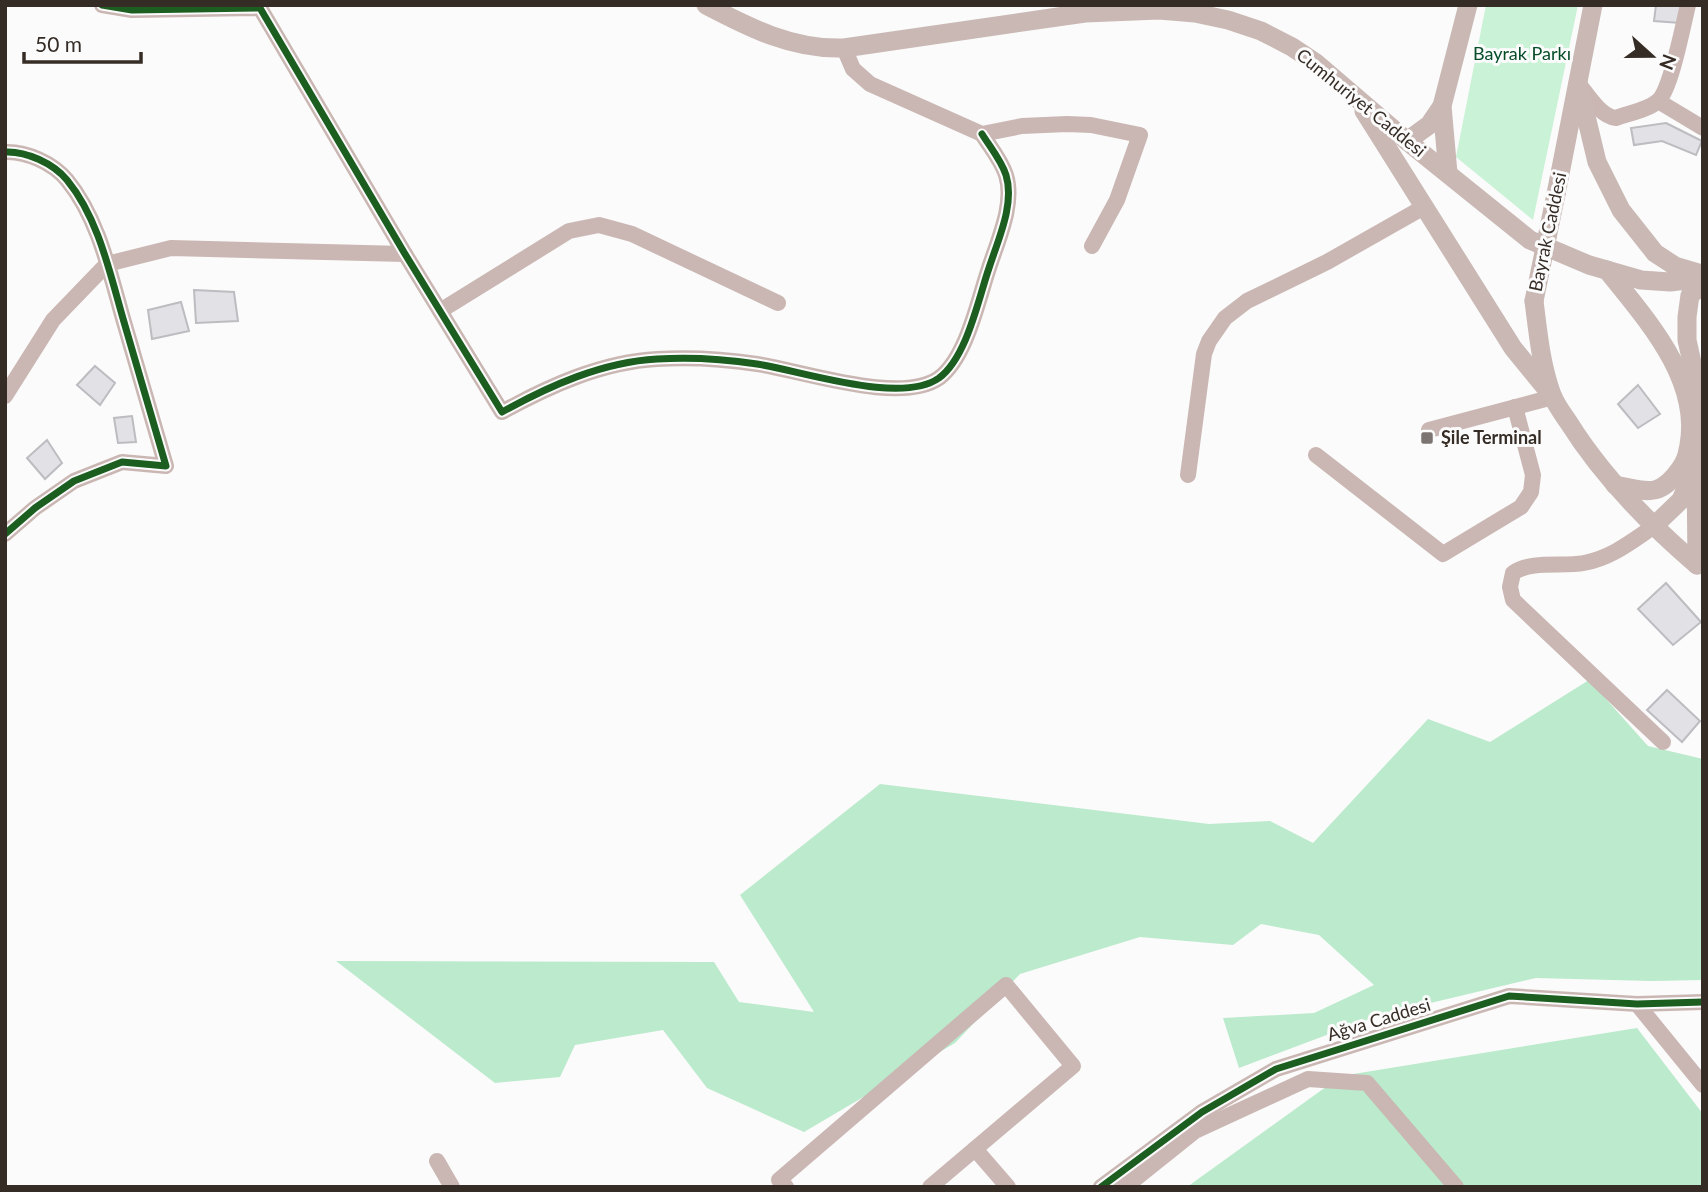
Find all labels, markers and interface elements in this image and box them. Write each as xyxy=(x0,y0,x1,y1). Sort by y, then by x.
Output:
scale bar xyxy=(24,21,142,65)
north arrow xyxy=(1617,21,1687,91)
text: 50 m xyxy=(35,31,82,56)
park label: Bayrak Parkı xyxy=(1473,42,1571,64)
street label: Cumhuriyet Caddesi xyxy=(1293,43,1431,161)
text: N xyxy=(1655,51,1682,73)
street label: Bayrak Caddesi xyxy=(1524,170,1570,293)
place label: Şile Terminal xyxy=(1441,426,1542,448)
marker: Şile Terminal xyxy=(1419,430,1435,446)
street label: Ağva Caddesi xyxy=(1324,993,1433,1045)

